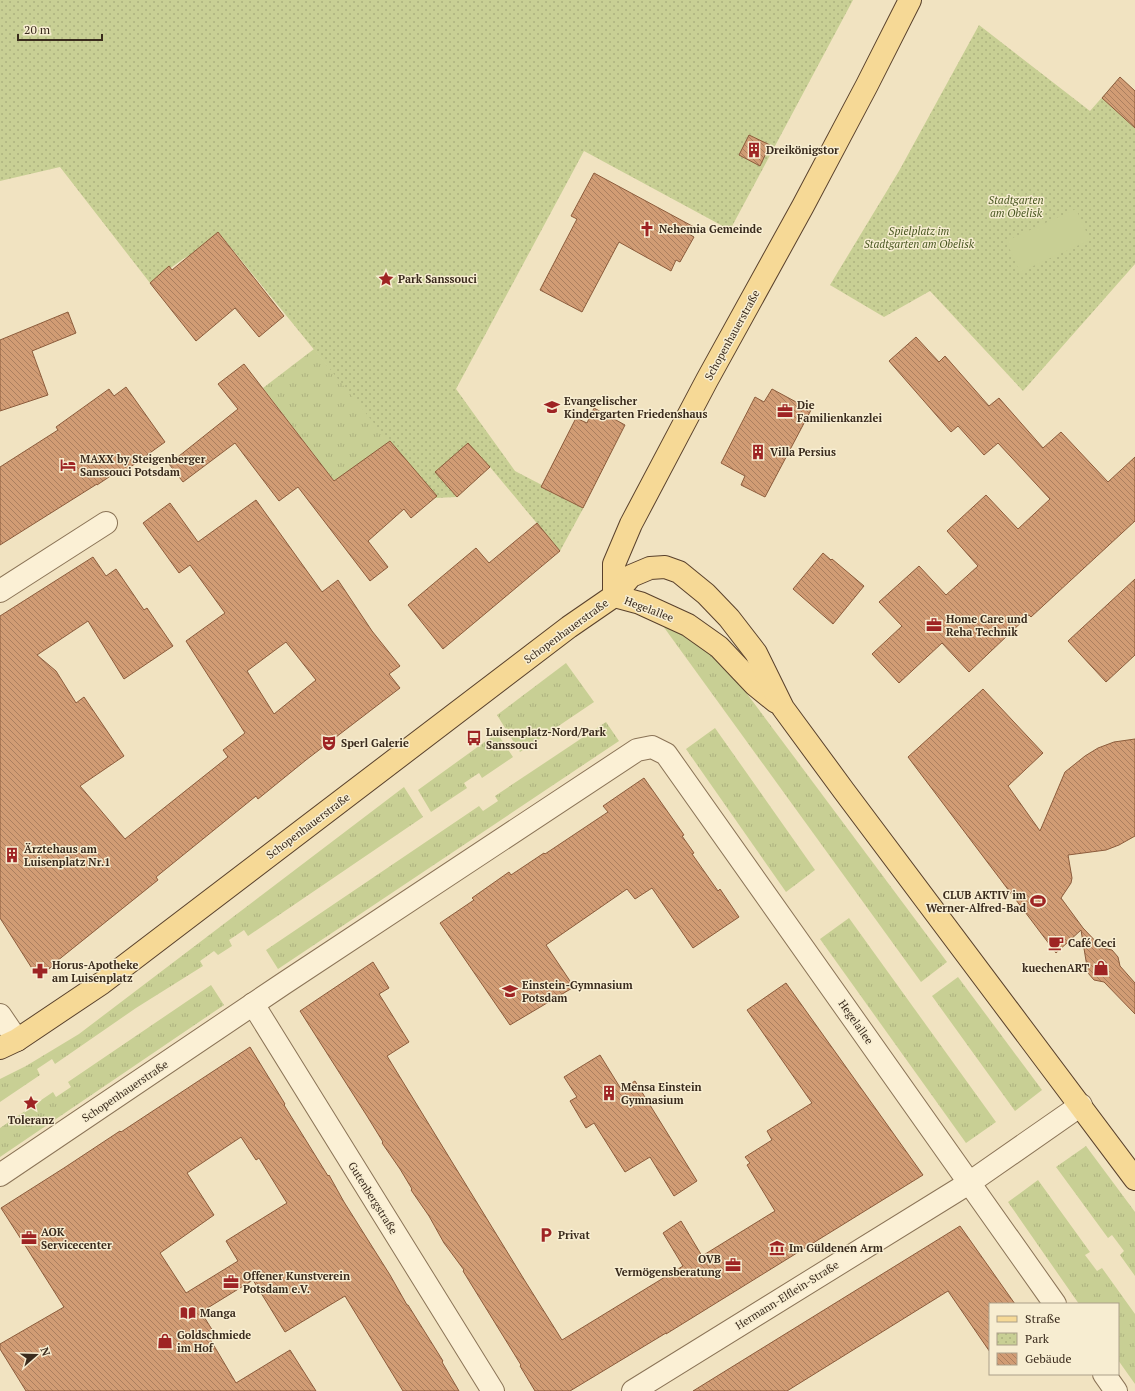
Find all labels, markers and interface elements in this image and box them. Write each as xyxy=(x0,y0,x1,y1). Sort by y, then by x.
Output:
scale bar xyxy=(18,16,102,42)
text: 20 m xyxy=(24,22,51,37)
building icon: Dreikönigstor xyxy=(745,141,763,159)
place label: Dreikönigstor xyxy=(766,143,839,157)
park label: Stadtgarten am Obelisk xyxy=(988,193,1044,220)
church icon: Nehemia Gemeinde xyxy=(638,220,656,238)
place label: Nehemia Gemeinde xyxy=(659,222,762,236)
park label: Spielplatz im Stadtgarten am Obelisk xyxy=(864,224,975,251)
place icon: Park Sanssouci xyxy=(377,270,395,288)
place label: Park Sanssouci xyxy=(398,272,477,286)
street label: Schopenhauerstraße xyxy=(701,287,763,383)
place label: Evangelischer Kindergarten Friedenshaus xyxy=(564,394,707,421)
school or university icon: Evangelischer Kindergarten Friedenshaus xyxy=(543,398,561,416)
place label: Die Familienkanzlei xyxy=(797,398,882,425)
office icon: Die Familienkanzlei xyxy=(776,402,794,420)
building icon: Villa Persius xyxy=(749,443,767,461)
place label: Villa Persius xyxy=(770,445,836,459)
place label: MAXX by Steigenberger Sanssouci Potsdam xyxy=(80,452,206,479)
hotel icon: MAXX by Steigenberger Sanssouci Potsdam xyxy=(59,456,77,474)
street label: Hegelallee xyxy=(622,593,676,625)
street label: Schopenhauerstraße xyxy=(521,595,611,666)
place label: Home Care und Reha Technik xyxy=(946,612,1028,639)
office icon: Home Care und Reha Technik xyxy=(925,616,943,634)
place label: Luisenplatz-Nord/Park Sanssouci xyxy=(486,725,607,752)
bus stop icon: Luisenplatz-Nord/Park Sanssouci xyxy=(465,729,483,747)
theatre icon: Sperl Galerie xyxy=(320,734,338,752)
place label: Sperl Galerie xyxy=(341,736,409,750)
street label: Schopenhauerstraße xyxy=(263,790,353,862)
place label: Ärztehaus am Luisenplatz Nr.1 xyxy=(24,842,110,869)
building icon: Ärztehaus am Luisenplatz Nr.1 xyxy=(3,846,21,864)
place label: CLUB AKTIV im Werner-Alfred-Bad xyxy=(926,888,1027,915)
sports icon: CLUB AKTIV im Werner-Alfred-Bad xyxy=(1029,892,1047,910)
cafe icon: Café Ceci xyxy=(1047,934,1065,952)
place label: Café Ceci xyxy=(1068,936,1116,950)
place label: Horus-Apotheke am Luisenplatz xyxy=(52,958,138,985)
shop icon: kuechenART xyxy=(1092,959,1110,977)
place label: kuechenART xyxy=(1022,961,1090,975)
pharmacy icon: Horus-Apotheke am Luisenplatz xyxy=(31,962,49,980)
place label: Einstein-Gymnasium Potsdam xyxy=(522,978,633,1005)
school or university icon: Einstein-Gymnasium Potsdam xyxy=(501,982,519,1000)
street label: Hegelallee xyxy=(836,997,877,1047)
street label: Schopenhauerstraße xyxy=(79,1057,171,1125)
place label: Mensa Einstein Gymnasium xyxy=(621,1080,702,1107)
building icon: Mensa Einstein Gymnasium xyxy=(600,1084,618,1102)
place icon: Toleranz xyxy=(22,1094,40,1112)
place label: Toleranz xyxy=(8,1113,55,1127)
street label: Gutenbergstraße xyxy=(345,1159,401,1237)
place label: AOK Servicecenter xyxy=(41,1225,112,1252)
parking icon: Privat xyxy=(537,1226,555,1244)
place label: Privat xyxy=(558,1228,590,1242)
office icon: AOK Servicecenter xyxy=(20,1229,38,1247)
museum icon: Im Güldenen Arm xyxy=(768,1239,786,1257)
place label: Im Güldenen Arm xyxy=(789,1241,884,1255)
place label: OVB Vermögensberatung xyxy=(615,1252,722,1279)
office icon: OVB Vermögensberatung xyxy=(724,1256,742,1274)
street label: Hermann-Elflein-Straße xyxy=(733,1257,842,1333)
place label: Offener Kunstverein Potsdam e.V. xyxy=(243,1269,350,1296)
office icon: Offener Kunstverein Potsdam e.V. xyxy=(222,1273,240,1291)
legend xyxy=(989,1303,1119,1375)
library icon: Manga xyxy=(179,1304,197,1322)
place label: Manga xyxy=(200,1306,236,1320)
text: Straße xyxy=(1025,1311,1060,1326)
place label: Goldschmiede im Hof xyxy=(177,1328,251,1355)
text: Park xyxy=(1025,1331,1050,1346)
shop icon: Goldschmiede im Hof xyxy=(156,1332,174,1350)
north arrow xyxy=(16,1335,56,1375)
text: N xyxy=(37,1345,54,1359)
text: Gebäude xyxy=(1025,1351,1071,1366)

